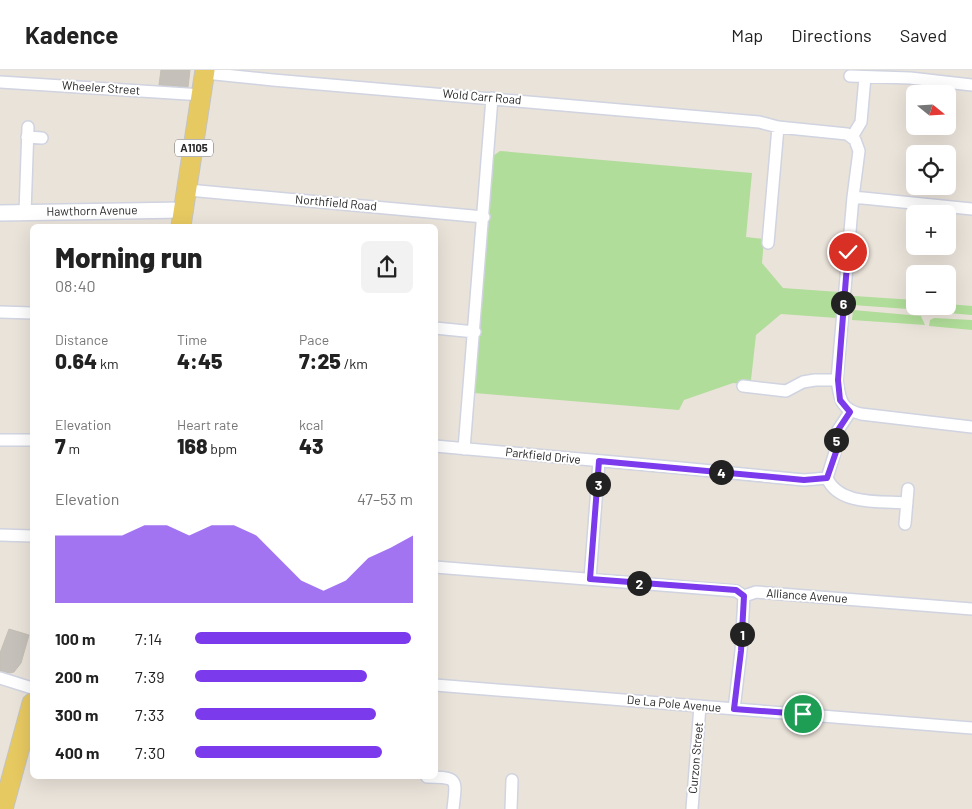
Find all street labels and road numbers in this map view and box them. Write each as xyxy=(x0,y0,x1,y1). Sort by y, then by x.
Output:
street label: Wheeler Street xyxy=(61,77,141,97)
street label: Wold Carr Road xyxy=(442,86,522,106)
road number: A1105 xyxy=(175,140,213,156)
street label: Northfield Road xyxy=(295,191,378,213)
street label: Hawthorn Avenue xyxy=(46,202,138,218)
street label: Parkfield Drive xyxy=(505,444,582,466)
street label: Alliance Avenue xyxy=(766,585,848,605)
street label: De La Pole Avenue xyxy=(626,692,722,714)
street label: Curzon Street xyxy=(685,722,705,794)

